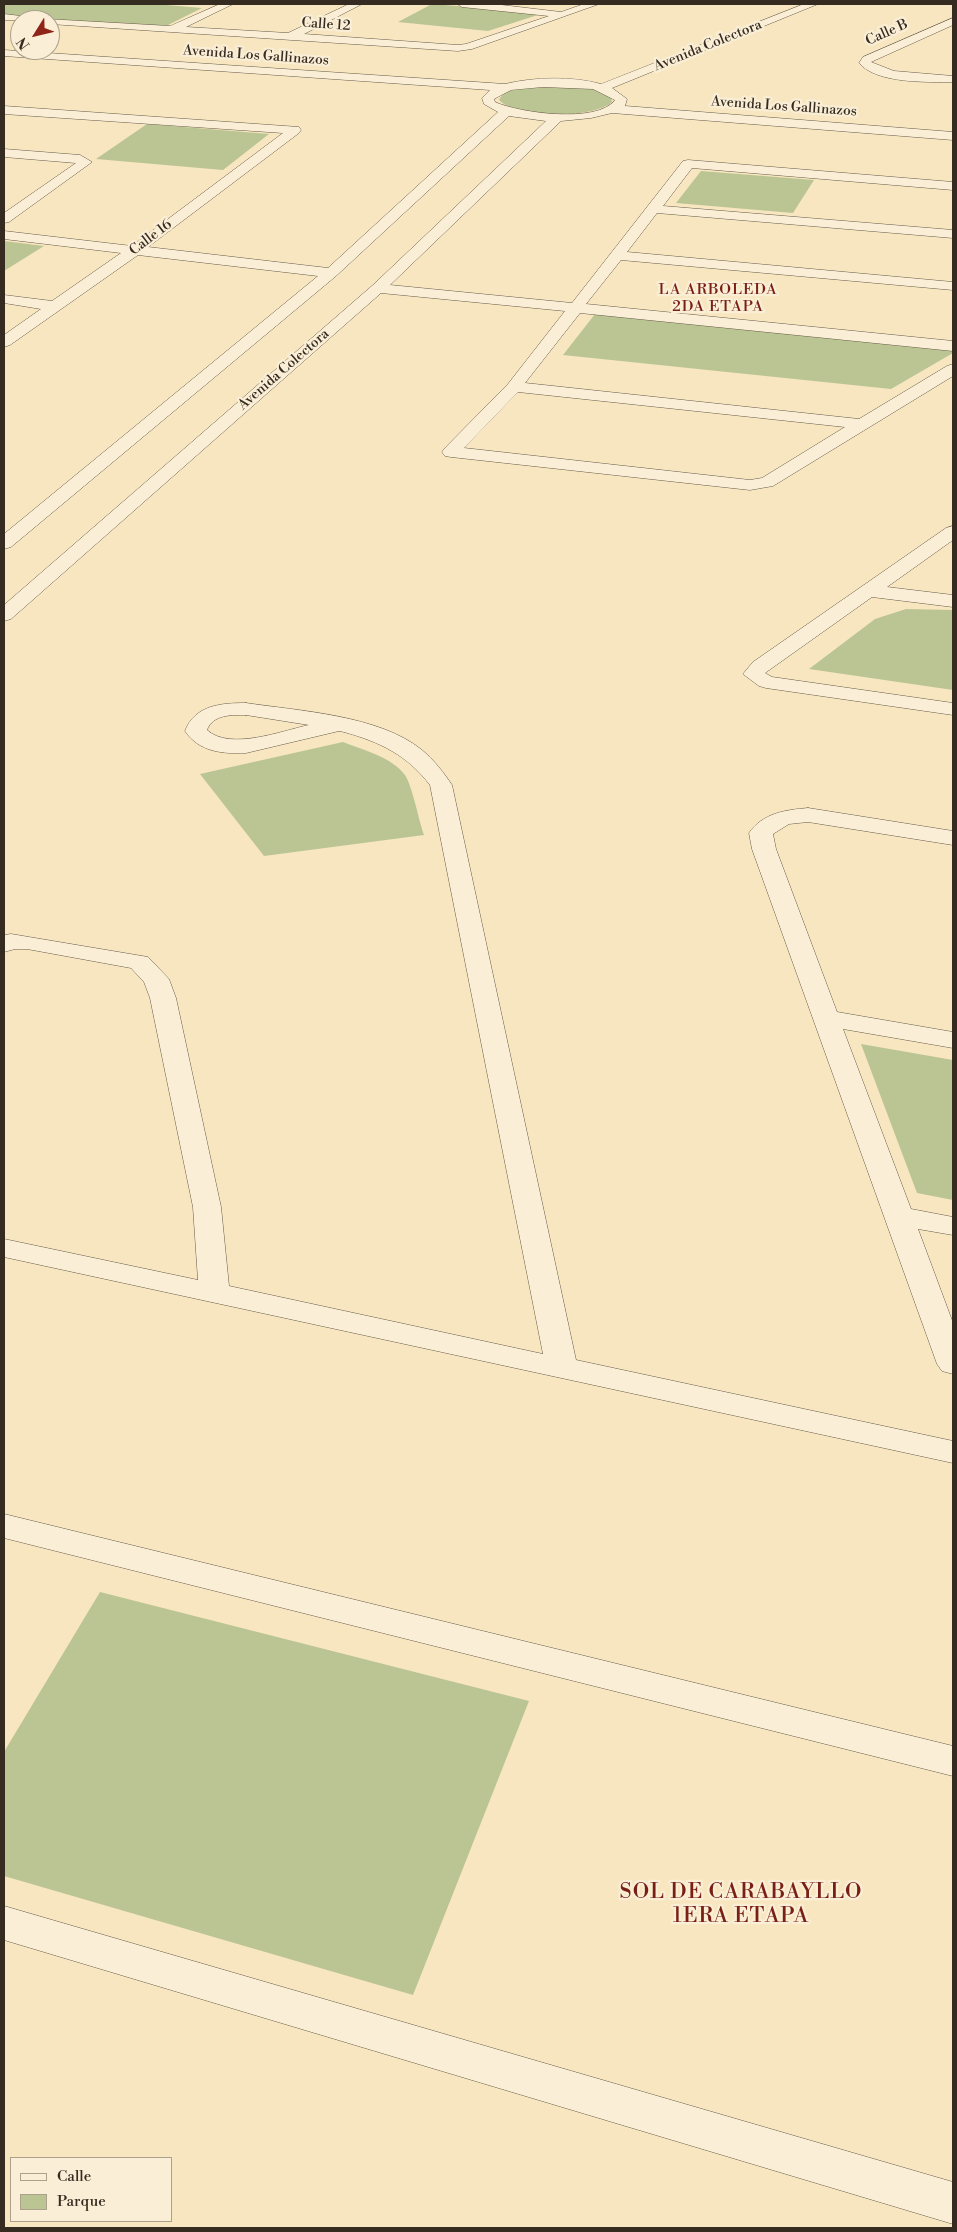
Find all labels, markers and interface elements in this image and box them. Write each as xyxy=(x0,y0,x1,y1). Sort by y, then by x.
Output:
north arrow xyxy=(10,10,60,60)
street label: Calle 12 xyxy=(301,15,351,35)
street label: Calle B xyxy=(863,16,911,50)
street label: Avenida Colectora xyxy=(651,17,765,75)
text: N xyxy=(13,33,34,53)
street label: Avenida Los Gallinazos xyxy=(182,43,330,69)
street label: Avenida Los Gallinazos xyxy=(710,94,858,120)
street label: Calle 16 xyxy=(126,217,176,259)
district label: LA ARBOLEDA 2DA ETAPA xyxy=(657,281,779,316)
street label: Avenida Colectora xyxy=(235,326,333,414)
district label: SOL DE CARABAYLLO 1ERA ETAPA xyxy=(617,1880,865,1930)
legend xyxy=(10,2157,172,2222)
text: Calle xyxy=(57,2167,91,2186)
text: Parque xyxy=(57,2192,106,2211)

